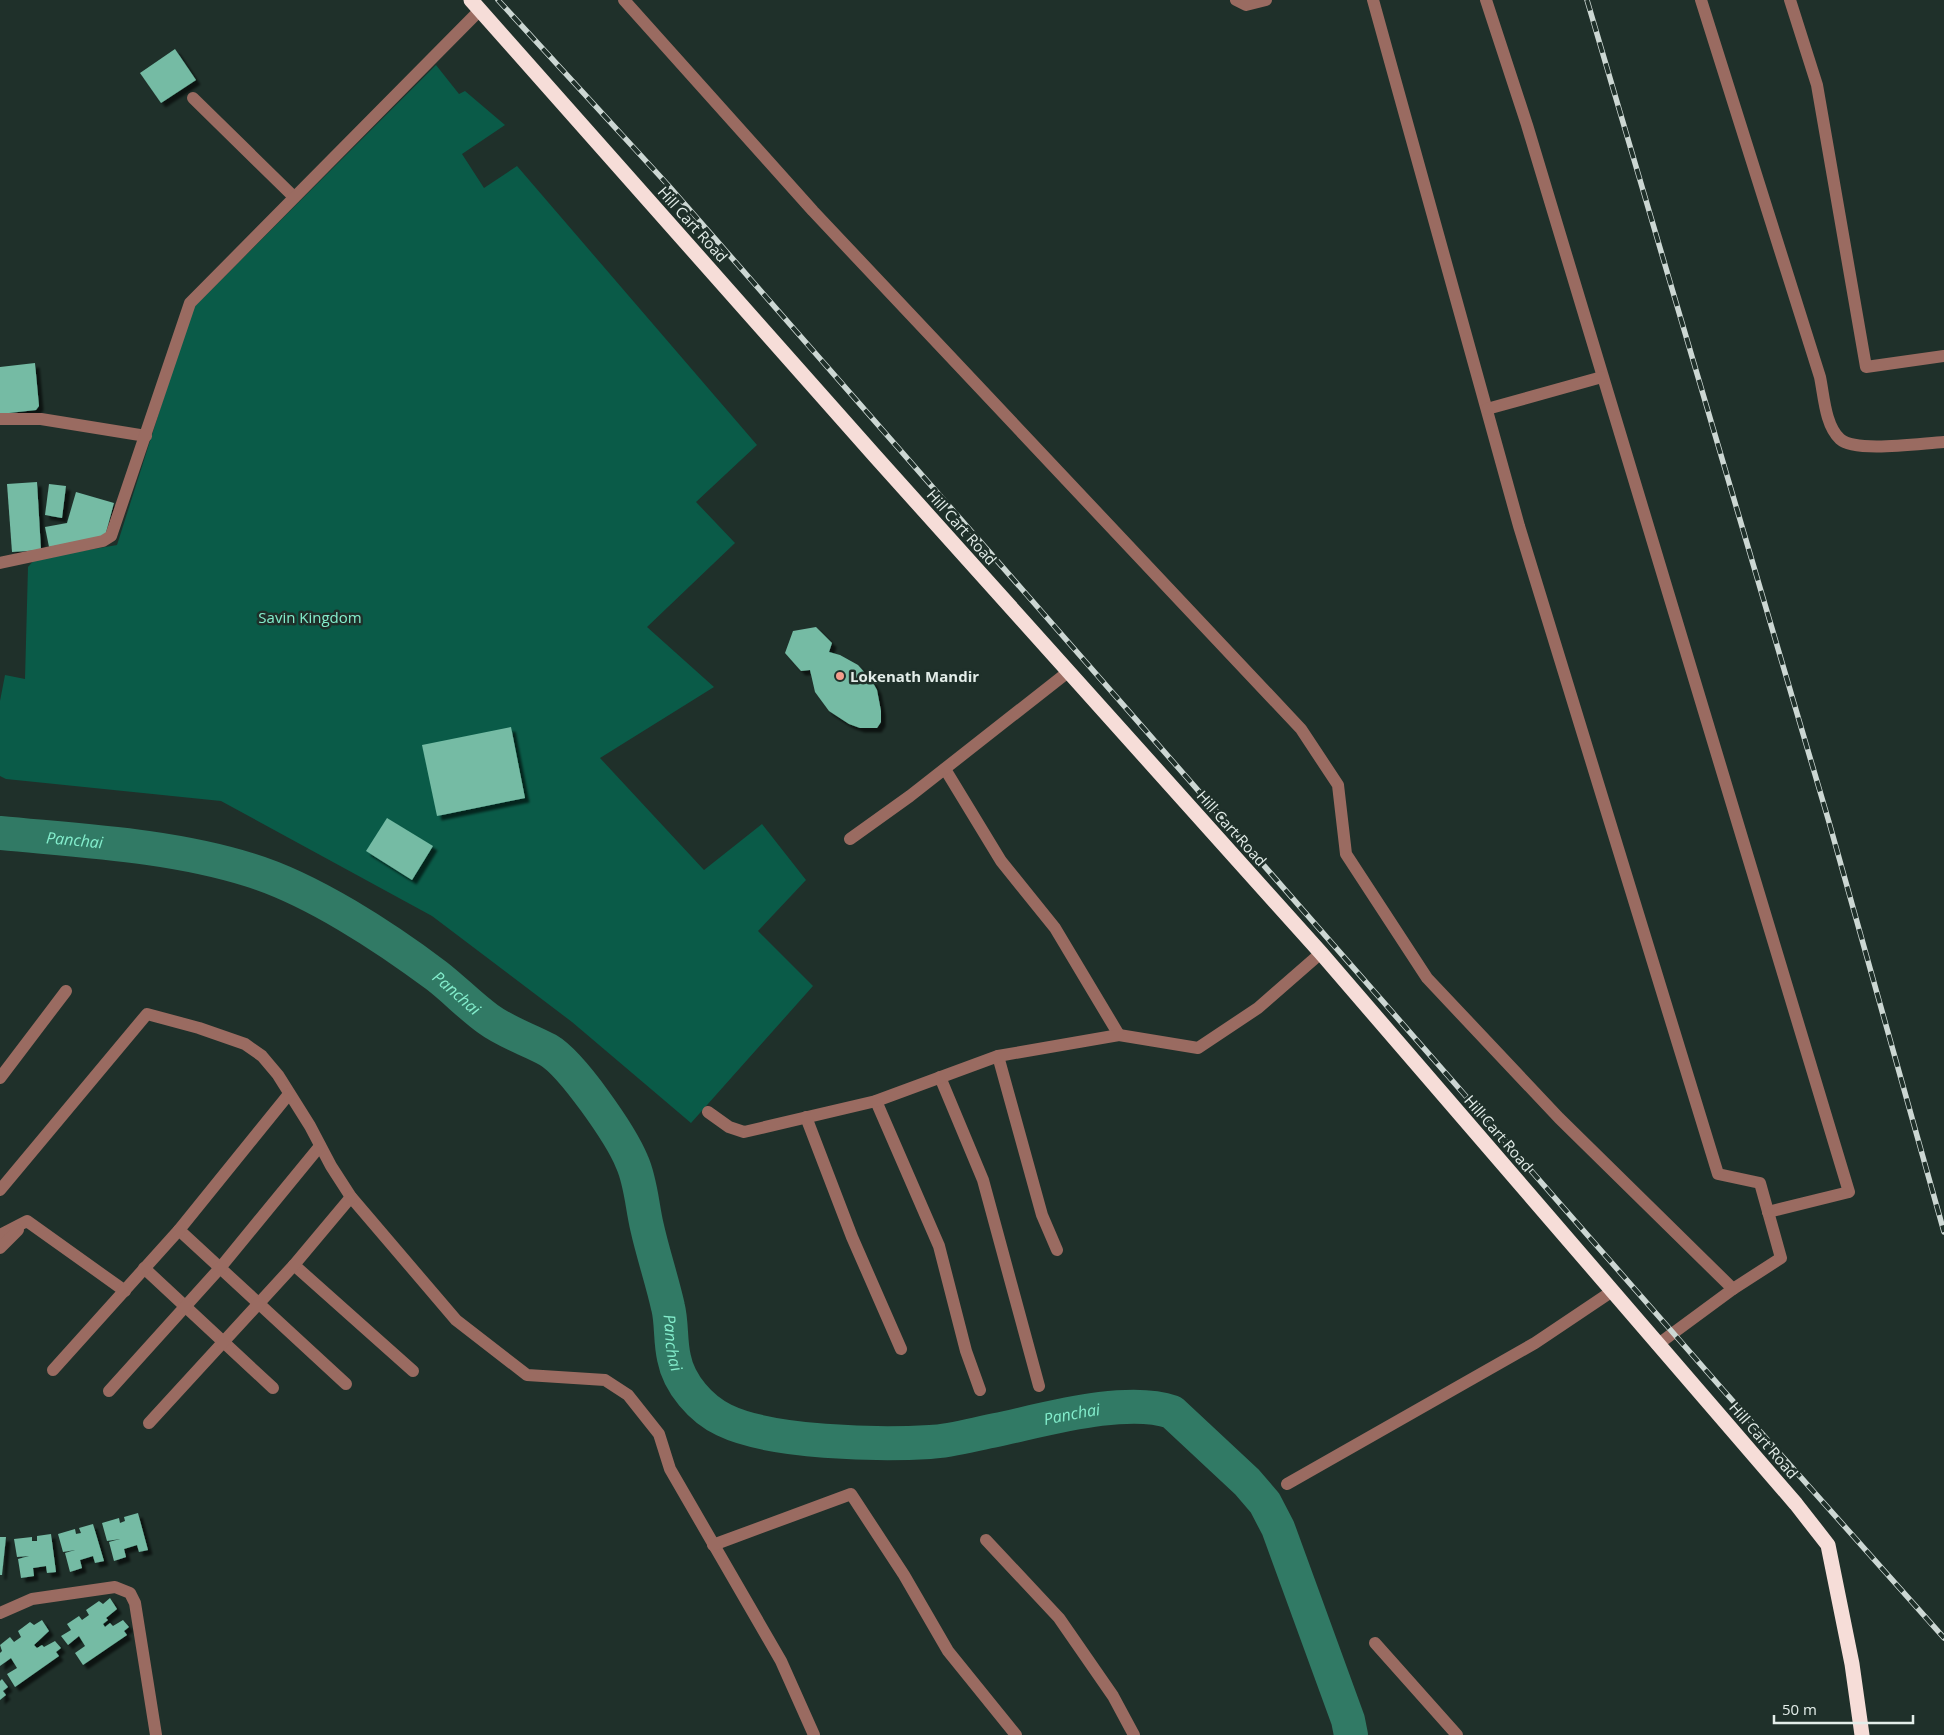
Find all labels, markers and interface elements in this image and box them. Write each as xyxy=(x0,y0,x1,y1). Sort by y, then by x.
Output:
street label: Hill Cart Road xyxy=(654,182,732,266)
street label: Hill Cart Road xyxy=(923,485,1001,569)
park label: Savin Kingdom xyxy=(258,607,362,627)
place label: Lokenath Mandir xyxy=(850,666,979,686)
marker: Lokenath Mandir xyxy=(834,670,846,682)
street label: Hill Cart Road xyxy=(1193,786,1271,870)
water label: Panchai xyxy=(45,826,105,854)
water label: Panchai xyxy=(428,966,486,1021)
street label: Hill Cart Road xyxy=(1460,1090,1538,1176)
water label: Panchai xyxy=(659,1313,688,1375)
street label: Hill Cart Road xyxy=(1725,1397,1803,1483)
water label: Panchai xyxy=(1041,1398,1102,1430)
scale bar xyxy=(1774,1692,1913,1724)
text: 50 m xyxy=(1782,1699,1817,1719)

